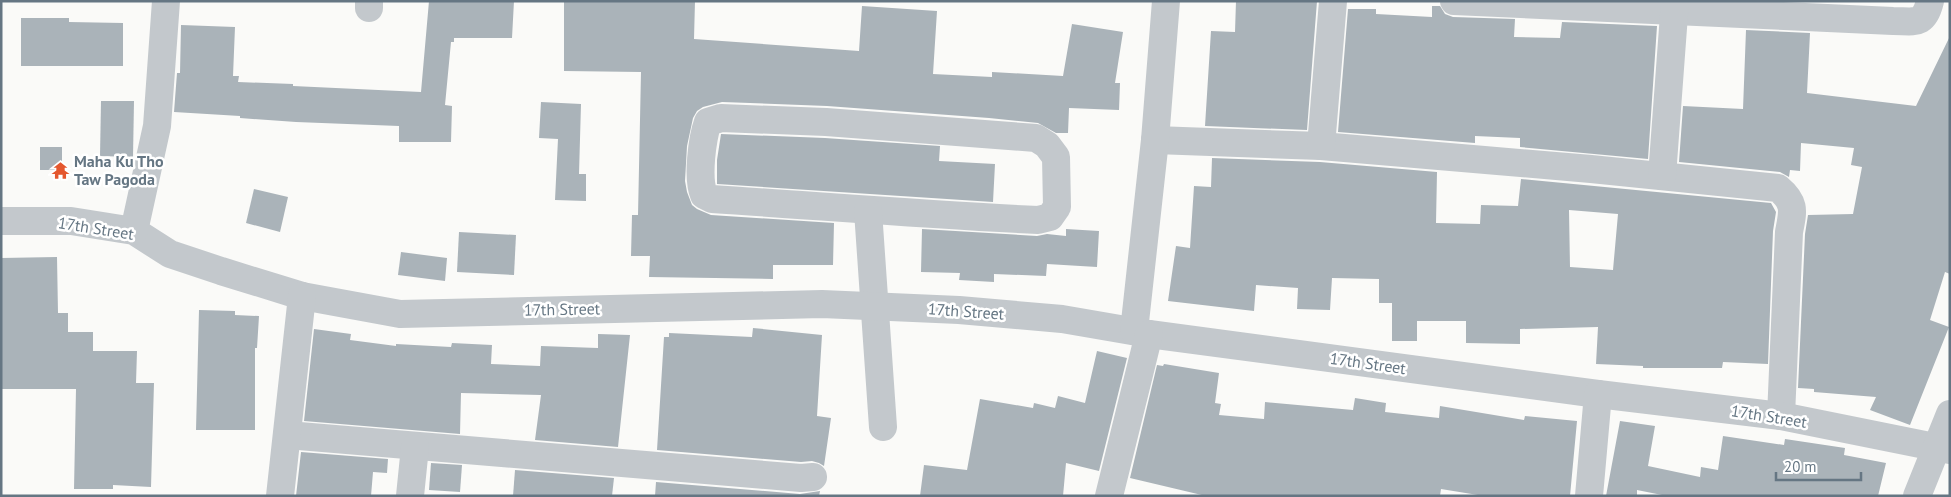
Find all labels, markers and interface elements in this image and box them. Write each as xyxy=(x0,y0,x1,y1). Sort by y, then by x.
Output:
place label: Maha Ku Tho Taw Pagoda xyxy=(74,151,164,189)
temple icon: Maha Ku Tho Taw Pagoda xyxy=(50,160,70,180)
street label: 17th Street xyxy=(57,212,136,244)
street label: 17th Street xyxy=(524,298,601,320)
street label: 17th Street xyxy=(927,298,1005,324)
street label: 17th Street xyxy=(1329,348,1408,378)
street label: 17th Street xyxy=(1730,400,1809,432)
scale bar xyxy=(1776,450,1861,482)
text: 20 m xyxy=(1784,457,1817,476)

